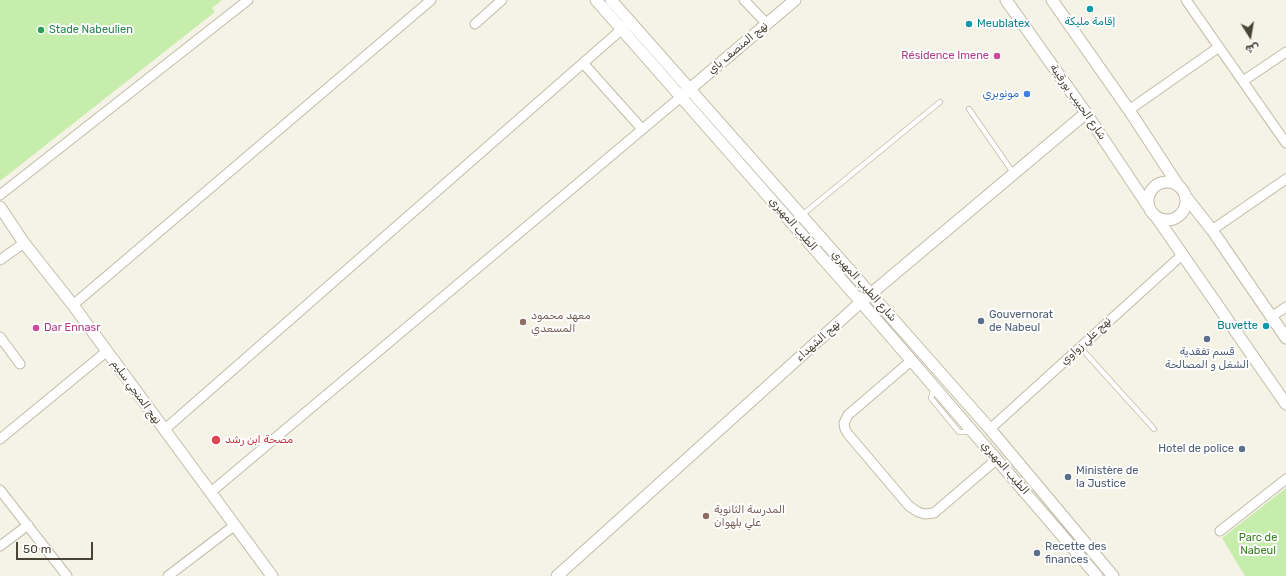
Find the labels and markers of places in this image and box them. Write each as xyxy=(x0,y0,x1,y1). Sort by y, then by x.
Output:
marker: إقامة مليكة xyxy=(1085,4,1095,14)
place label: إقامة مليكة xyxy=(1065,15,1115,29)
place label: Meublatex xyxy=(977,17,1030,31)
marker: Meublatex xyxy=(964,19,974,29)
place label: Stade Nabeulien xyxy=(49,23,133,37)
marker: Stade Nabeulien xyxy=(36,25,46,35)
place label: Résidence Imene xyxy=(901,49,989,63)
marker: Résidence Imene xyxy=(992,51,1002,61)
place label: مونوبري xyxy=(983,87,1019,101)
marker: مونوبري xyxy=(1022,89,1032,99)
place label: Gouvernorat de Nabeul xyxy=(989,308,1053,334)
place label: معهد محمود المسعدي xyxy=(531,309,591,335)
marker: Gouvernorat de Nabeul xyxy=(976,316,986,326)
marker: معهد محمود المسعدي xyxy=(518,317,528,327)
place label: Buvette xyxy=(1217,319,1258,333)
place label: Dar Ennasr xyxy=(44,321,100,335)
marker: Buvette xyxy=(1261,321,1271,331)
marker: Dar Ennasr xyxy=(31,323,41,333)
marker: قسم تفقدية الشغل و المصالحة xyxy=(1202,334,1212,344)
place label: قسم تفقدية الشغل و المصالحة xyxy=(1165,345,1249,371)
place label: مصحة ابن رشد xyxy=(225,433,293,447)
marker: مصحة ابن رشد xyxy=(210,434,222,446)
place label: Hotel de police xyxy=(1158,442,1234,456)
marker: Hotel de police xyxy=(1237,444,1247,454)
place label: Ministère de la Justice xyxy=(1076,464,1138,490)
marker: Ministère de la Justice xyxy=(1063,472,1073,482)
place label: المدرسة الثانوية علي بلهوان xyxy=(714,503,785,529)
marker: المدرسة الثانوية علي بلهوان xyxy=(701,511,711,521)
place label: Recette des finances xyxy=(1045,540,1106,566)
marker: Recette des finances xyxy=(1032,548,1042,558)

